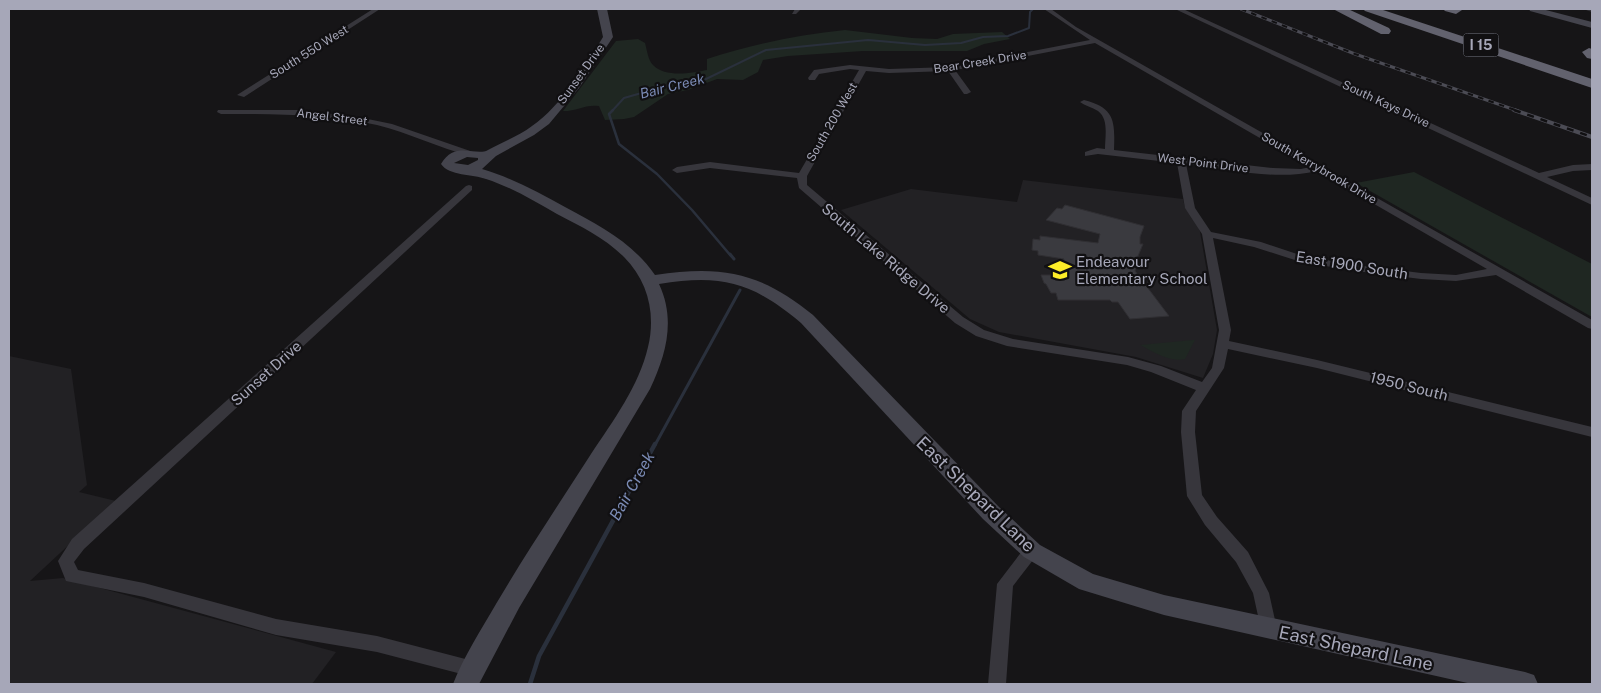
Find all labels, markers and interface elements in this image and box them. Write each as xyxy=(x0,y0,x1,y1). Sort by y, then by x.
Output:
street label: South 550 West xyxy=(267,22,351,82)
road number: I 15 xyxy=(1464,34,1498,56)
street label: Sunset Drive xyxy=(555,41,608,107)
street label: Bear Creek Drive xyxy=(933,48,1028,76)
water label: Bair Creek xyxy=(638,70,706,102)
street label: South Kays Drive xyxy=(1340,78,1432,130)
street label: South 200 West xyxy=(804,80,860,164)
street label: Angel Street xyxy=(296,106,368,128)
street label: South Kerrybrook Drive xyxy=(1259,129,1379,207)
street label: West Point Drive xyxy=(1157,150,1249,176)
street label: South Lake Ridge Drive xyxy=(819,199,953,317)
street label: East 1900 South xyxy=(1295,248,1409,282)
place label: Endeavour Elementary School xyxy=(1076,253,1208,287)
school or university icon: Endeavour Elementary School xyxy=(1047,257,1073,283)
street label: Sunset Drive xyxy=(227,337,305,409)
street label: 1950 South xyxy=(1368,368,1450,404)
street label: East Shepard Lane xyxy=(912,432,1040,556)
water label: Bair Creek xyxy=(605,448,659,524)
street label: East Shepard Lane xyxy=(1277,621,1435,675)

